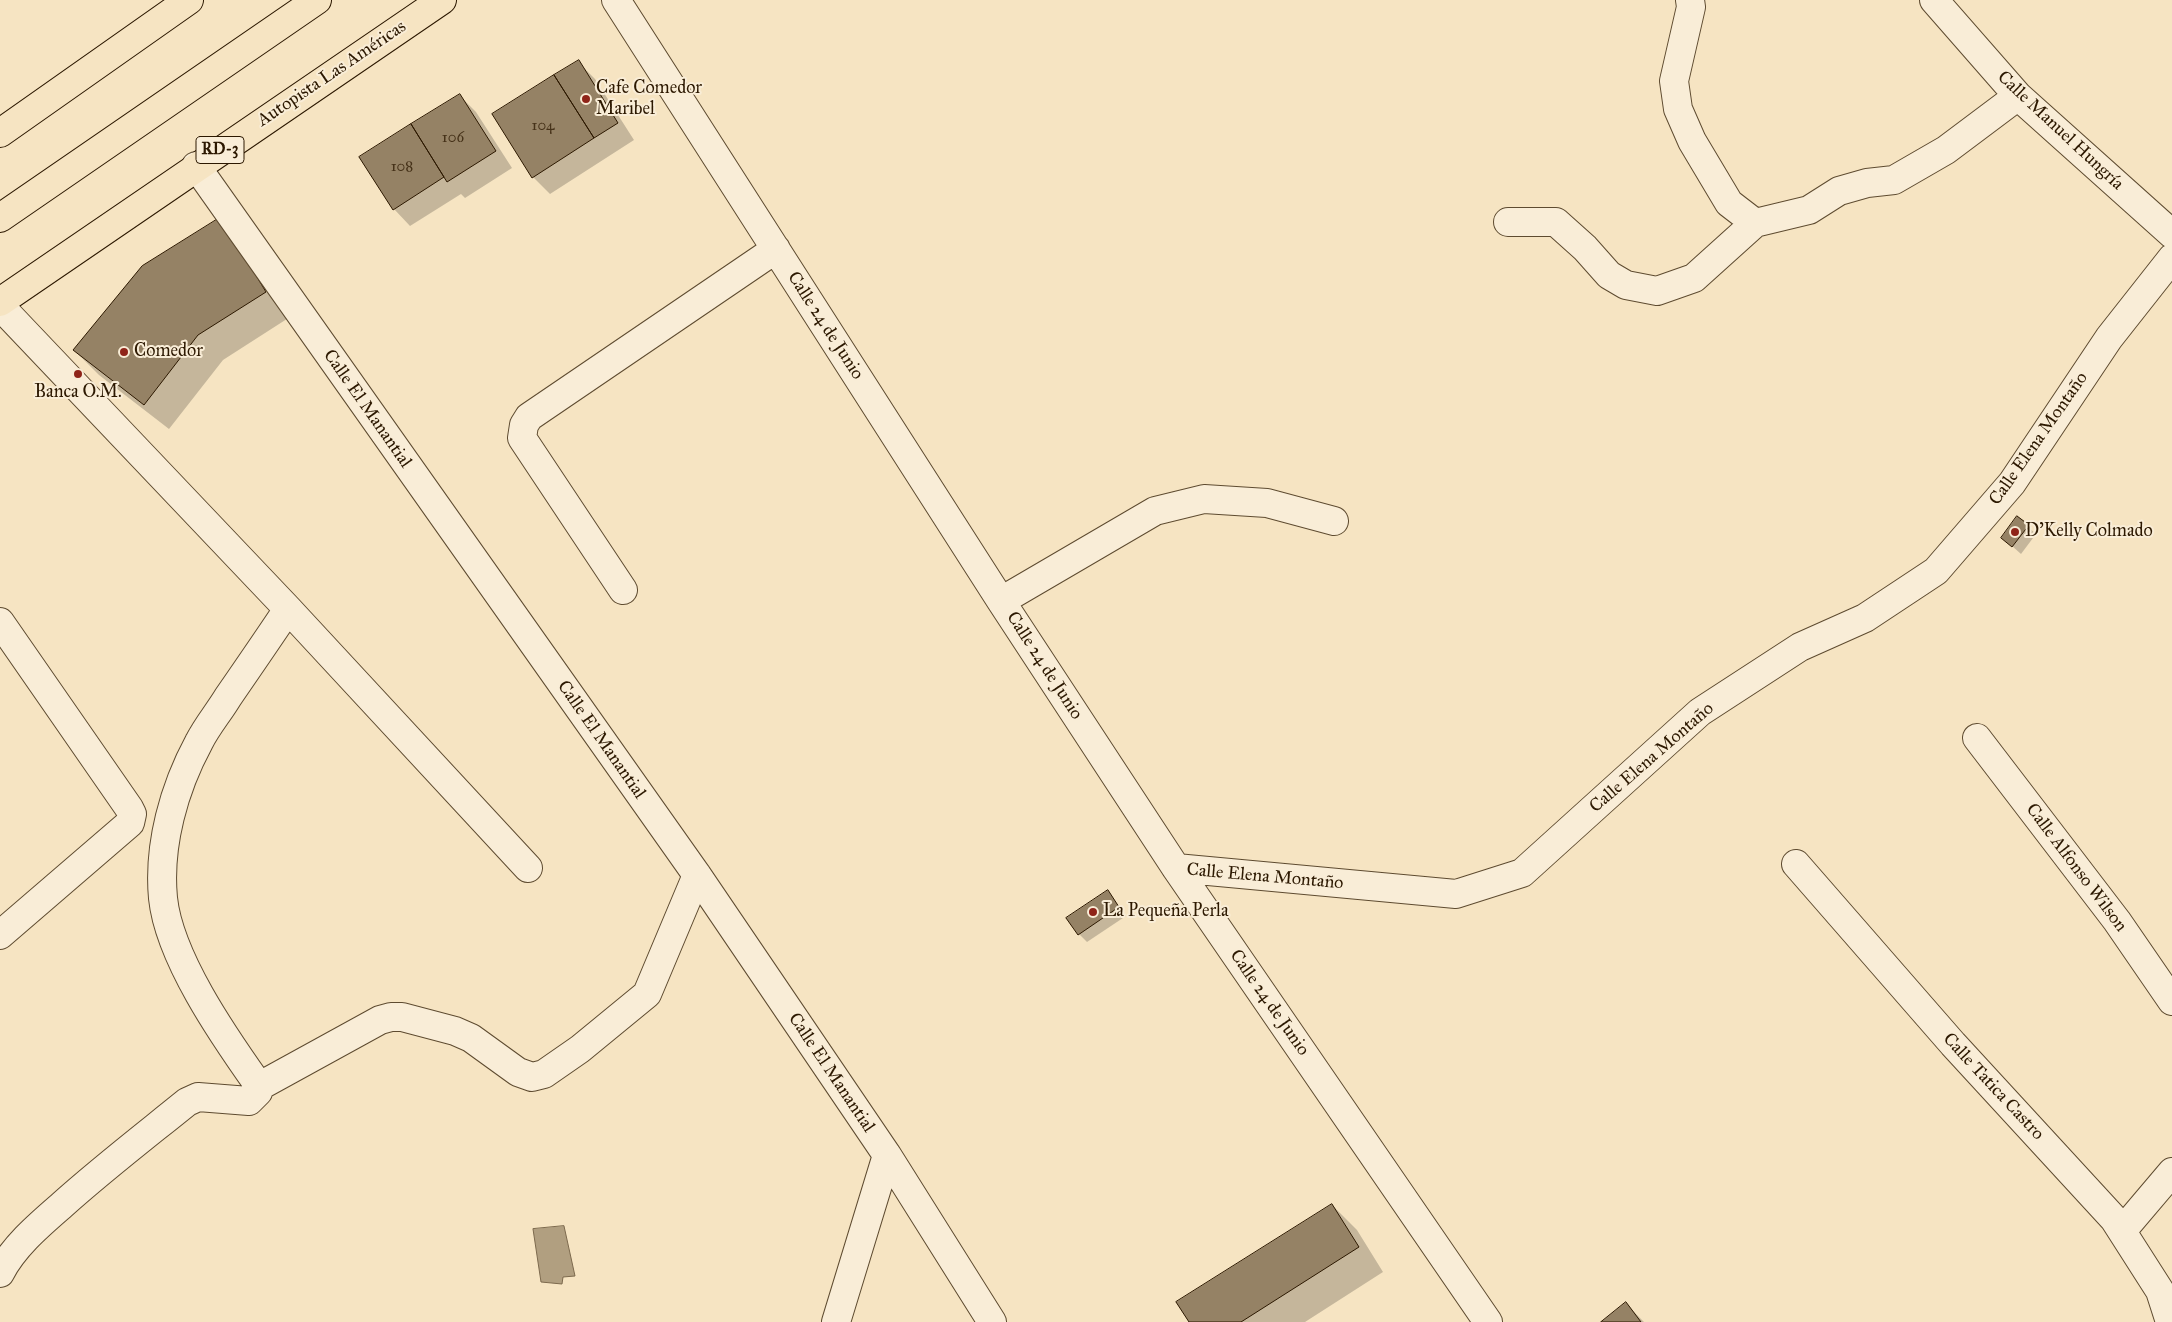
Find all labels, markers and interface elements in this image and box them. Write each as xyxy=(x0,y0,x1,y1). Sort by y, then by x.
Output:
street label: Autopista Las Américas xyxy=(253,16,411,132)
street label: Calle Manuel Hungría xyxy=(1992,67,2128,195)
place label: Cafe Comedor Maribel xyxy=(596,78,702,120)
marker: Cafe Comedor Maribel xyxy=(580,93,592,105)
house number: 104 xyxy=(532,117,554,135)
house number: 106 xyxy=(442,129,464,147)
road number: RD-3 xyxy=(196,136,244,164)
house number: 108 xyxy=(391,158,413,176)
street label: Calle 24 de Junio xyxy=(782,268,868,384)
place label: Comedor xyxy=(134,341,203,363)
marker: Comedor xyxy=(118,346,130,358)
street label: Calle El Manantial xyxy=(318,346,416,472)
marker: Banca O.M. xyxy=(72,368,84,380)
street label: Calle Elena Montaño xyxy=(1985,368,2093,510)
place label: Banca O.M. xyxy=(34,382,122,404)
place label: D'Kelly Colmado xyxy=(2025,521,2153,543)
marker: D'Kelly Colmado xyxy=(2009,526,2021,538)
street label: Calle 24 de Junio xyxy=(1001,608,1087,724)
street label: Calle El Manantial xyxy=(552,677,650,803)
street label: Calle Elena Montaño xyxy=(1585,698,1719,818)
street label: Calle Alfonso Wilson xyxy=(2021,800,2131,936)
street label: Calle Elena Montaño xyxy=(1186,859,1344,895)
place label: La Pequeña Perla xyxy=(1103,901,1229,923)
marker: La Pequeña Perla xyxy=(1087,906,1099,918)
street label: Calle 24 de Junio xyxy=(1224,946,1314,1060)
street label: Calle El Manantial xyxy=(783,1009,879,1137)
street label: Calle Tatica Castro xyxy=(1938,1029,2048,1145)

